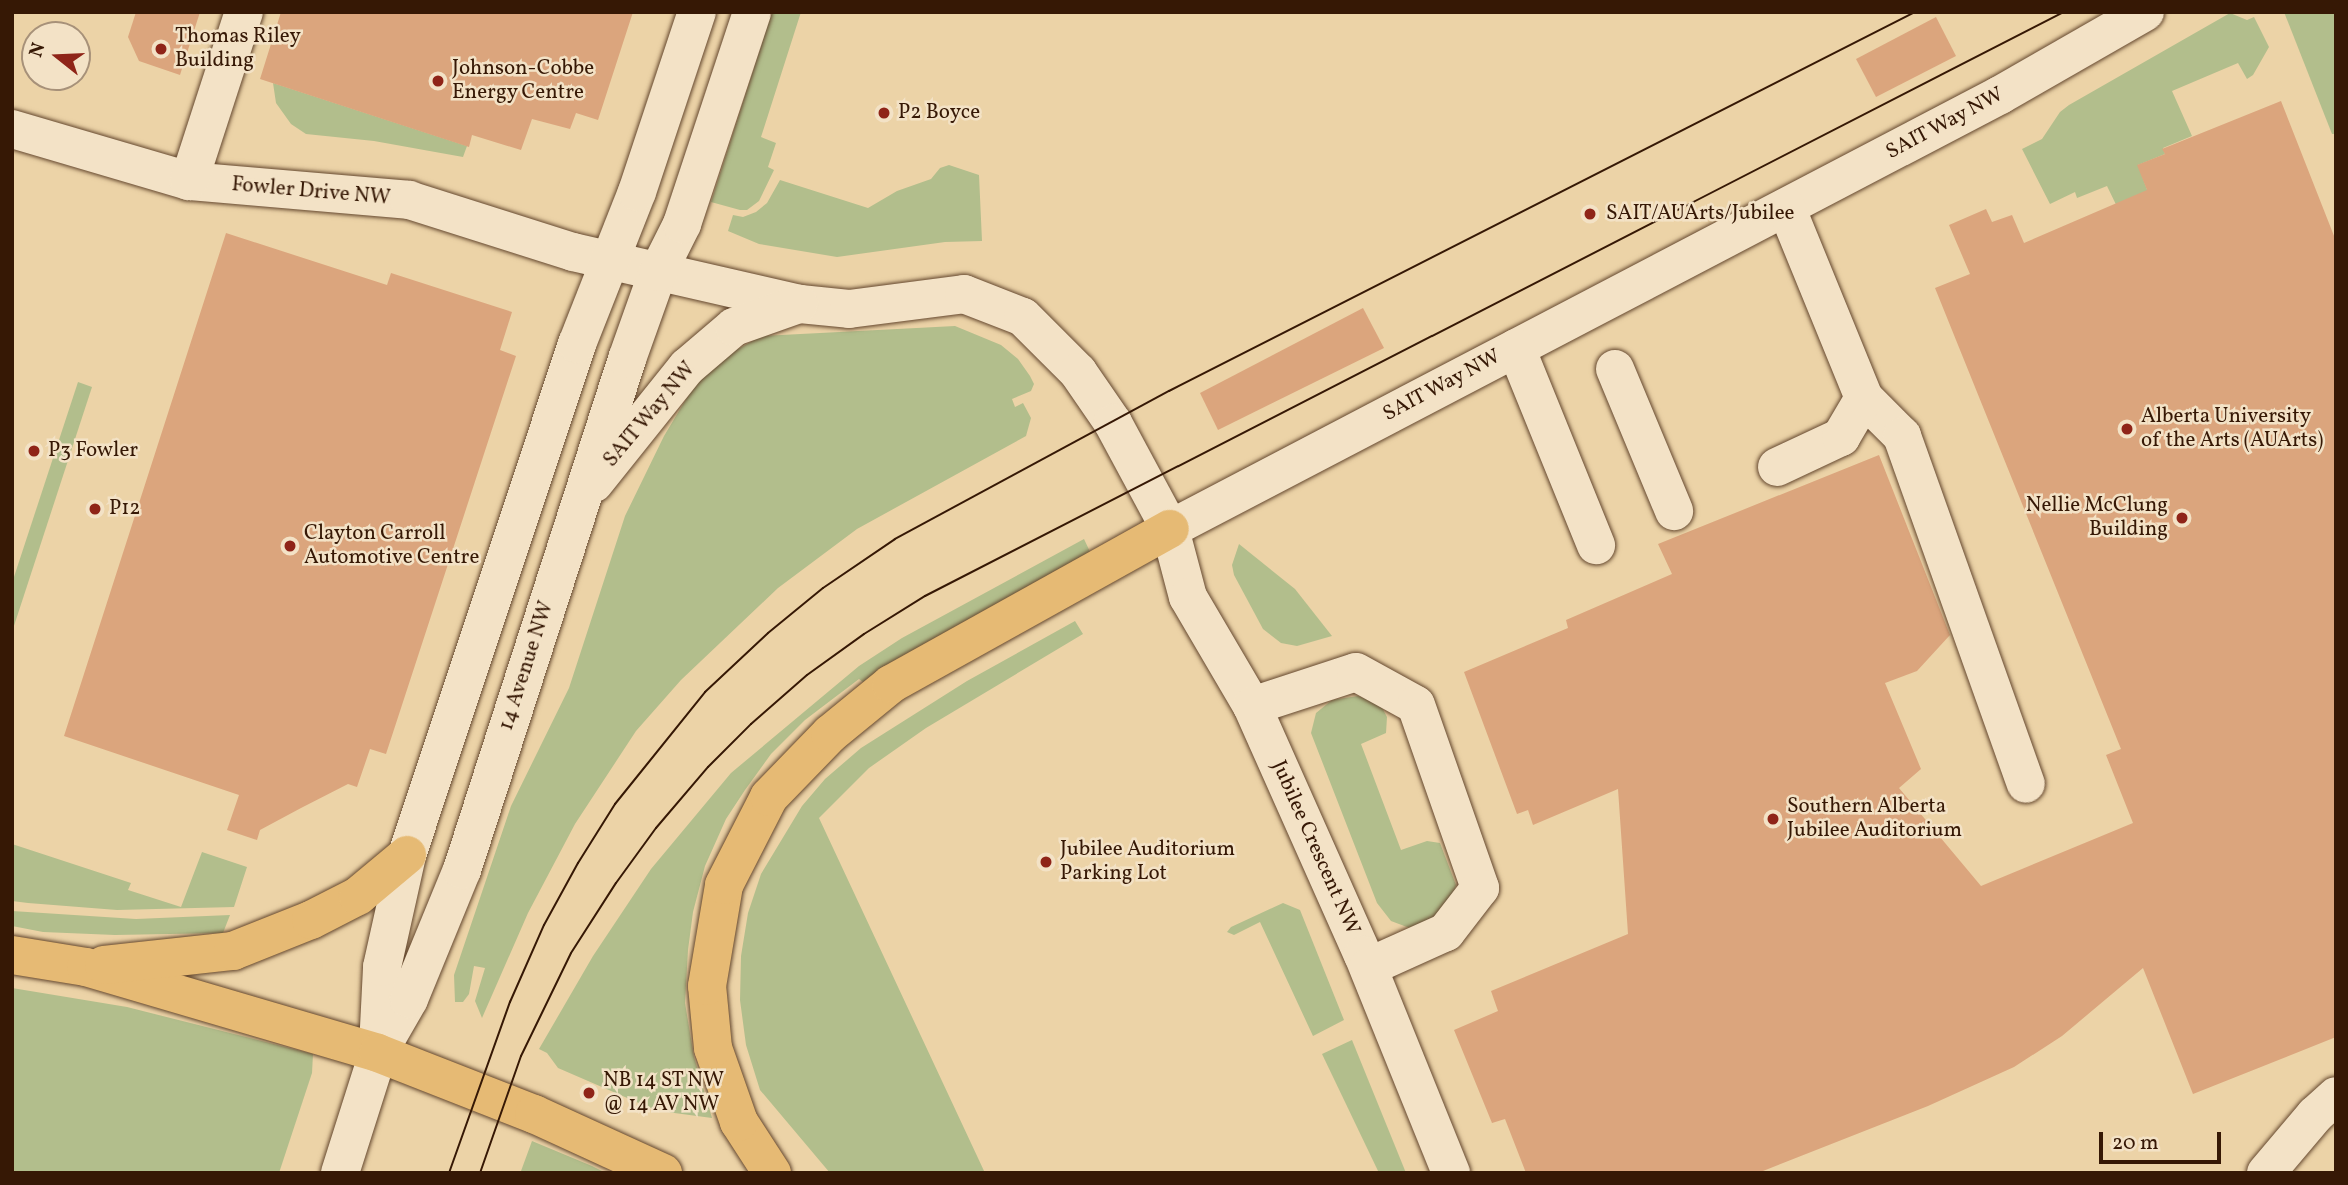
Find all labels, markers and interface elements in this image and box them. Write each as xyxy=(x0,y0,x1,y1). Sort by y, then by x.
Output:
north arrow xyxy=(21,21,91,91)
place label: Thomas Riley Building xyxy=(175,24,301,74)
text: N xyxy=(23,40,52,61)
marker: Thomas Riley Building xyxy=(153,41,169,57)
place label: Johnson-Cobbe Energy Centre xyxy=(452,56,594,106)
marker: Johnson-Cobbe Energy Centre xyxy=(430,73,446,89)
street label: SAIT Way NW xyxy=(1881,82,2009,166)
place label: P2 Boyce xyxy=(898,100,980,126)
marker: P2 Boyce xyxy=(876,105,892,121)
street label: Fowler Drive NW xyxy=(231,173,391,211)
place label: SAIT/AUArts/Jubilee xyxy=(1606,201,1795,227)
marker: SAIT/AUArts/Jubilee xyxy=(1580,204,1600,224)
street label: SAIT Way NW xyxy=(1378,344,1506,428)
street label: SAIT Way NW xyxy=(598,357,702,473)
place label: Alberta University of the Arts (AUArts) xyxy=(2141,404,2321,454)
marker: Alberta University of the Arts (AUArts) xyxy=(2119,421,2135,437)
place label: P3 Fowler xyxy=(48,438,138,464)
marker: P3 Fowler xyxy=(26,443,42,459)
place label: Nellie McClung Building xyxy=(2026,493,2168,543)
place label: P12 xyxy=(109,496,141,522)
marker: P12 xyxy=(87,501,103,517)
marker: Nellie McClung Building xyxy=(2174,510,2190,526)
place label: Clayton Carroll Automotive Centre xyxy=(304,521,479,571)
marker: Clayton Carroll Automotive Centre xyxy=(282,538,298,554)
street label: 14 Avenue NW xyxy=(494,598,560,734)
street label: Jubilee Crescent NW xyxy=(1265,757,1365,939)
place label: Southern Alberta Jubilee Auditorium xyxy=(1787,794,1962,844)
marker: Southern Alberta Jubilee Auditorium xyxy=(1765,811,1781,827)
place label: Jubilee Auditorium Parking Lot xyxy=(1060,837,1235,887)
marker: Jubilee Auditorium Parking Lot xyxy=(1038,854,1054,870)
place label: NB 14 ST NW @ 14 AV NW xyxy=(603,1068,725,1118)
marker: NB 14 ST NW @ 14 AV NW xyxy=(581,1085,597,1101)
scale bar xyxy=(2103,1118,2226,1162)
text: 20 m xyxy=(2112,1129,2158,1158)

